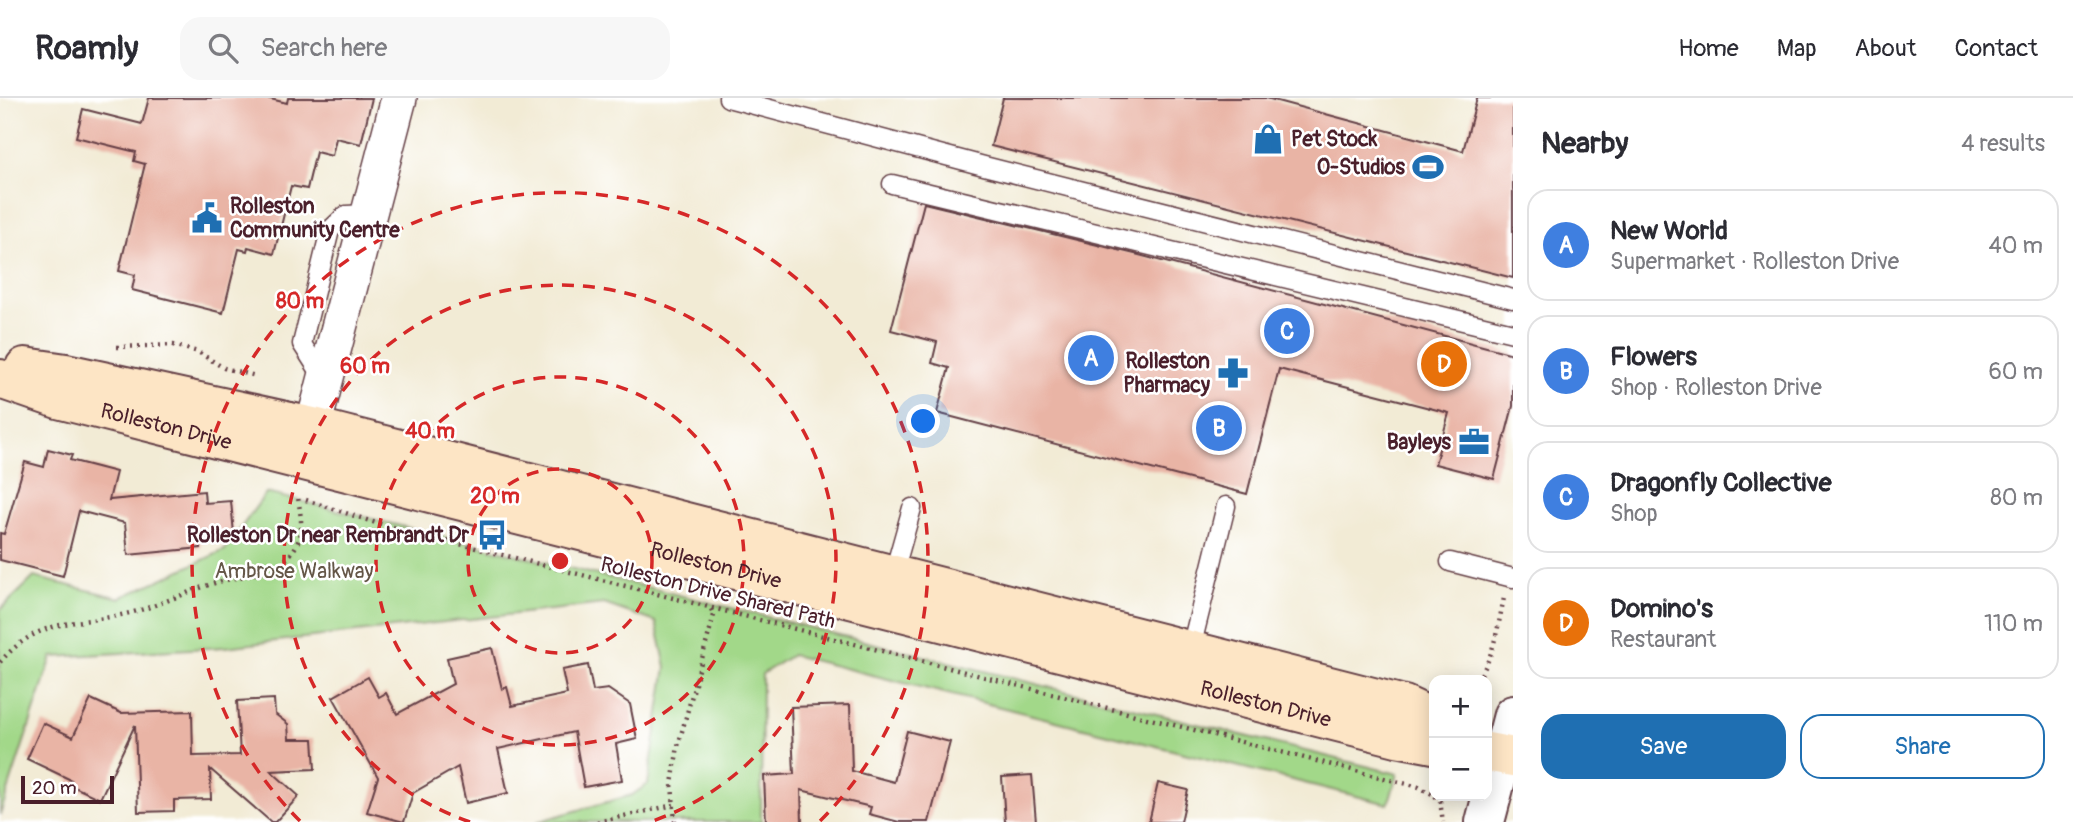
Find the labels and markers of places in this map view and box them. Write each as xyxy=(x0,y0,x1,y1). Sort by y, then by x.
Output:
shop icon: Pet Stock xyxy=(1251,122,1285,156)
place label: Pet Stock xyxy=(1291,126,1378,153)
sports icon: O-Studios xyxy=(1411,150,1445,184)
place label: O-Studios xyxy=(1317,154,1406,181)
place label: Rolleston Community Centre xyxy=(230,193,400,244)
public building icon: Rolleston Community Centre xyxy=(190,201,224,235)
pin: C xyxy=(1264,305,1310,357)
pin: A xyxy=(1068,332,1114,384)
pin: D xyxy=(1421,338,1467,390)
place label: Rolleston Pharmacy xyxy=(1123,348,1210,399)
pharmacy icon: Rolleston Pharmacy xyxy=(1216,356,1250,390)
pin: B xyxy=(1196,402,1242,454)
office icon: Bayleys xyxy=(1457,425,1491,459)
place label: Bayleys xyxy=(1387,429,1452,456)
bus stop icon: Rolleston Dr near Rembrandt Dr xyxy=(475,518,509,552)
place label: Rolleston Dr near Rembrandt Dr xyxy=(187,522,469,549)
centre of rings xyxy=(548,549,572,573)

